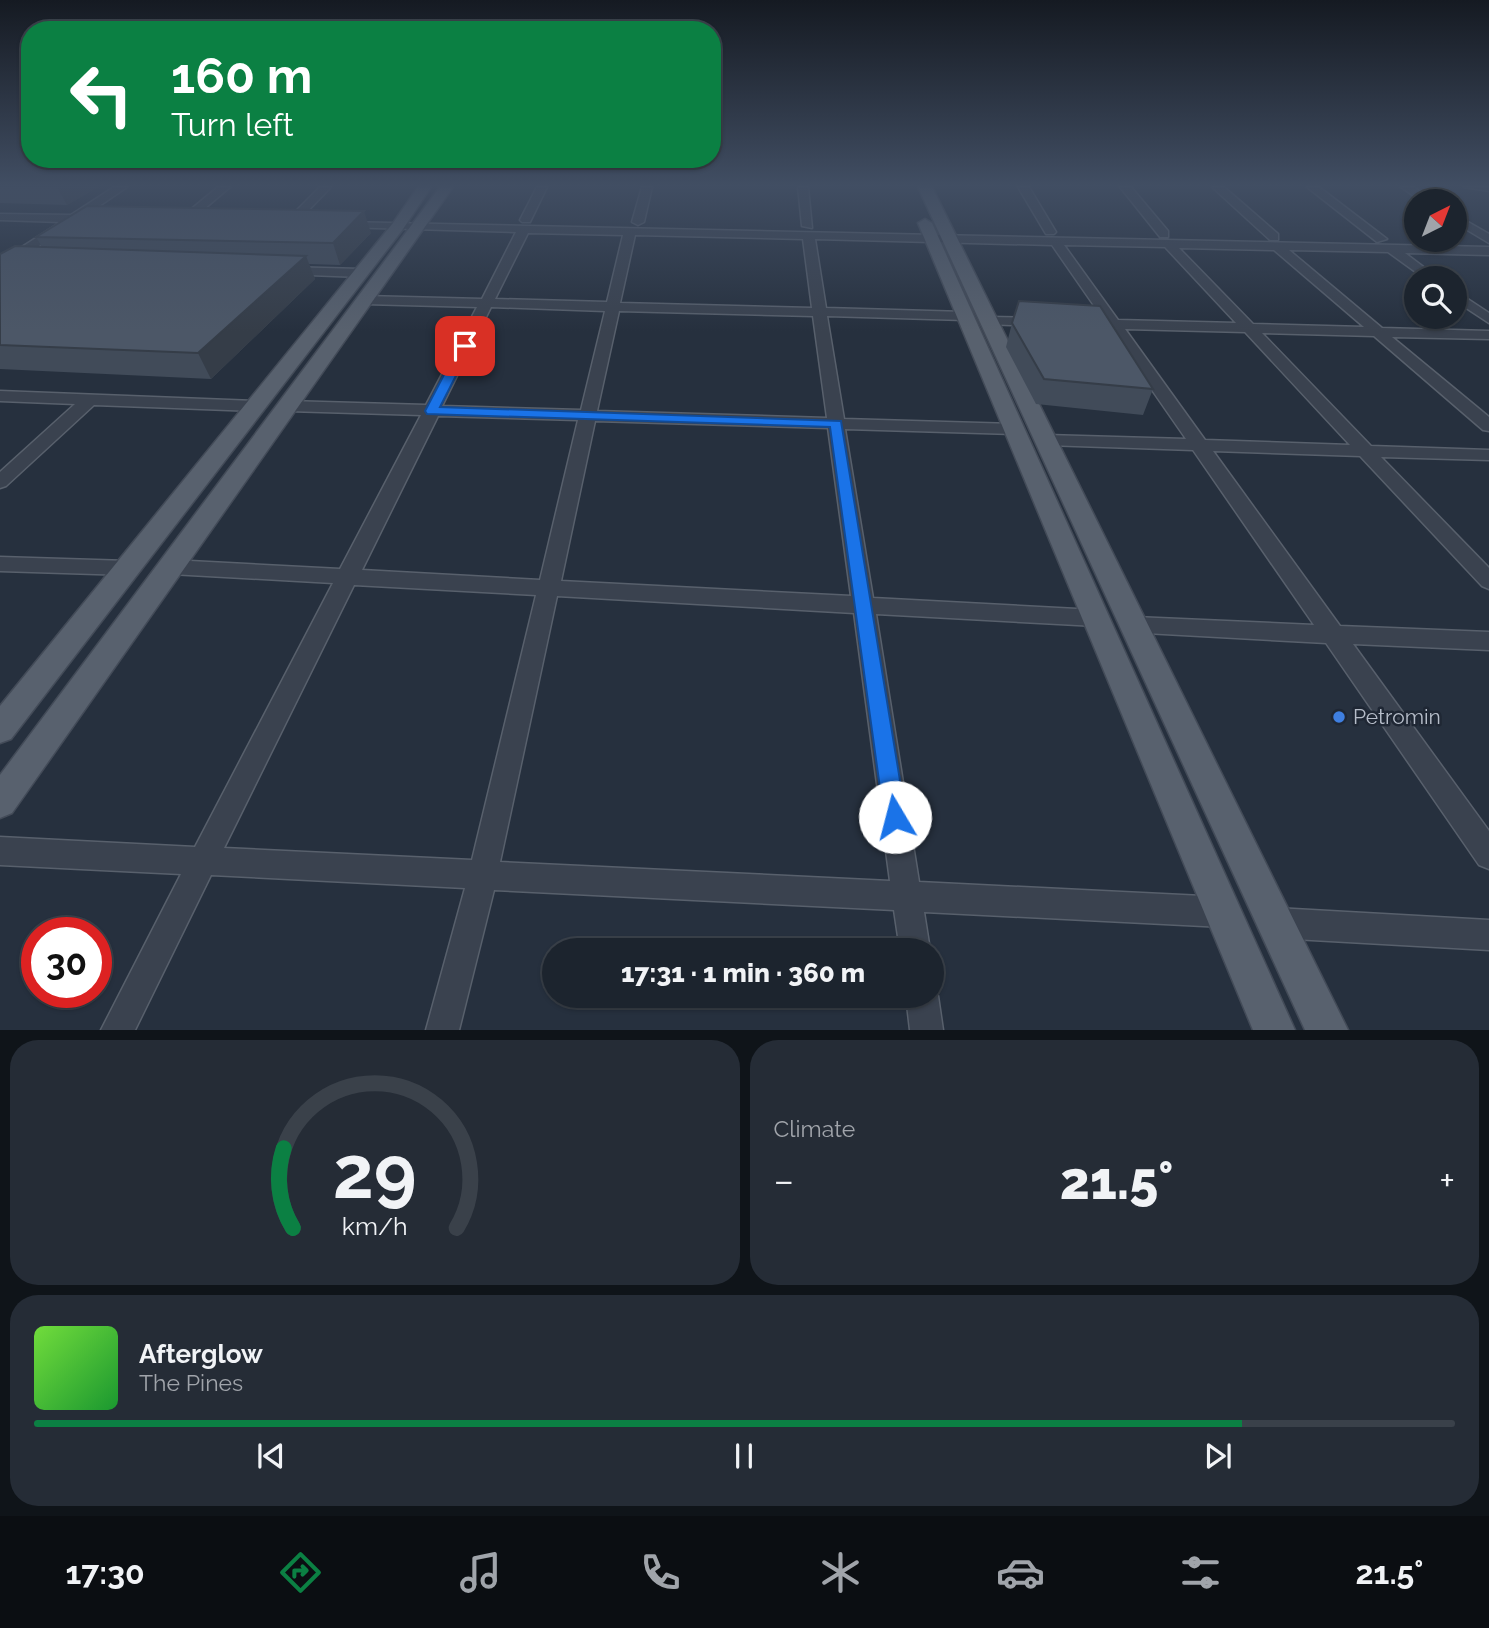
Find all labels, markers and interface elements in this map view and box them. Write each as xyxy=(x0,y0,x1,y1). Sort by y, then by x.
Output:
text: 160 m xyxy=(171,47,312,104)
icon: left xyxy=(56,49,147,140)
text: Turn left xyxy=(171,106,293,143)
north arrow xyxy=(1404,189,1466,252)
map controls xyxy=(1404,189,1467,329)
button: search xyxy=(1404,266,1467,329)
pin xyxy=(435,316,495,376)
icon: arrive xyxy=(446,327,484,365)
place label: Petromin xyxy=(1353,704,1441,729)
marker: Petromin xyxy=(1331,709,1347,725)
position arrow xyxy=(858,780,932,854)
speed limit sign: 30 xyxy=(21,917,112,1008)
text: 17:31 · 1 min · 360 m xyxy=(621,958,865,988)
text: Climate xyxy=(774,1115,855,1142)
text: 29 xyxy=(333,1131,417,1216)
text: 21.5° xyxy=(1060,1150,1173,1211)
text: − xyxy=(774,1158,794,1203)
text: + xyxy=(1439,1158,1455,1203)
text: km/h xyxy=(342,1211,408,1241)
text: Afterglow xyxy=(139,1339,263,1369)
text: The Pines xyxy=(139,1369,243,1396)
icon: previous xyxy=(252,1437,290,1475)
icon: pause xyxy=(725,1437,763,1475)
icon: next xyxy=(1199,1437,1237,1475)
icon: directions xyxy=(276,1548,325,1597)
icon: music xyxy=(456,1548,505,1597)
icon: phone xyxy=(636,1548,685,1597)
icon: climate xyxy=(816,1548,865,1597)
icon: car xyxy=(996,1548,1045,1597)
icon: filters xyxy=(1176,1548,1225,1597)
text: 17:30 xyxy=(65,1554,145,1591)
text: 21.5° xyxy=(1356,1554,1423,1591)

